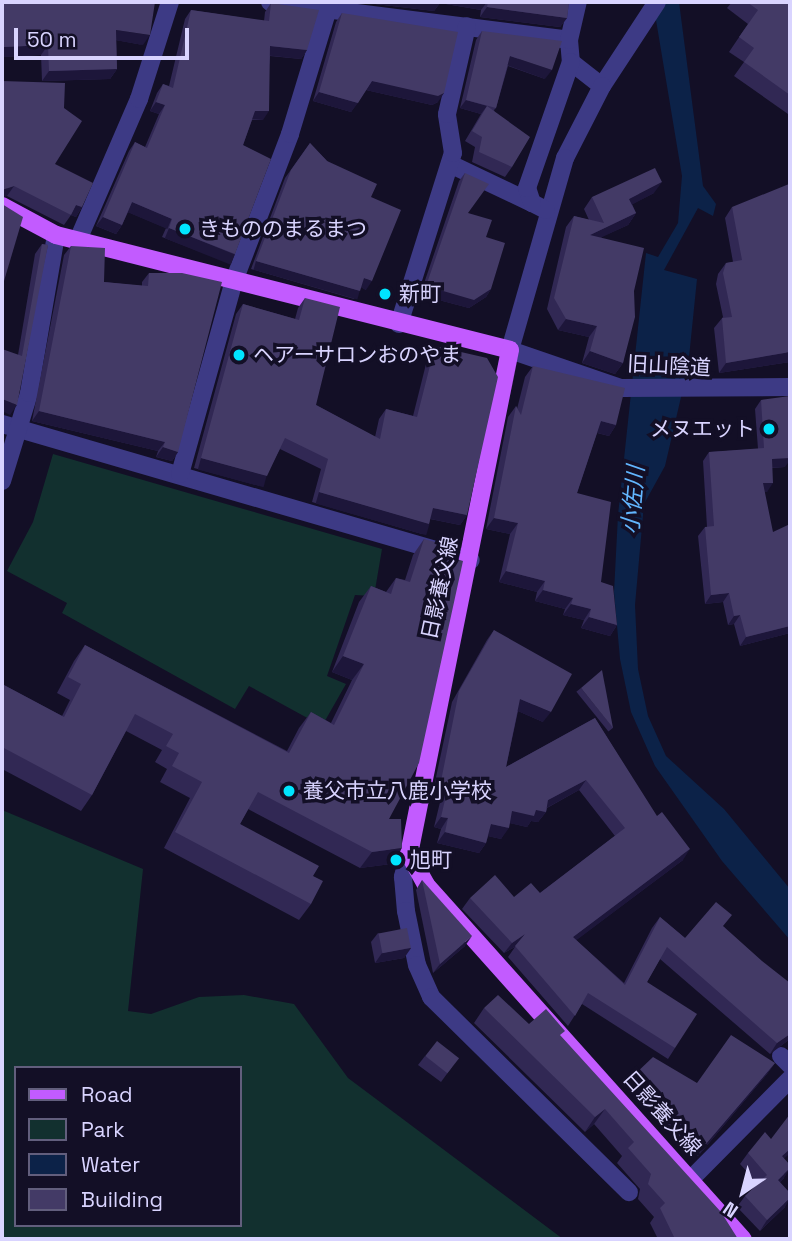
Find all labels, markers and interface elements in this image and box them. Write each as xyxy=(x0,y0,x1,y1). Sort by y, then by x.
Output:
scale bar xyxy=(18,14,192,58)
text: 50 m xyxy=(27,26,77,53)
place label: きもののまるまつ xyxy=(199,216,367,242)
marker: きもののまるまつ xyxy=(177,221,193,237)
place label: 新町 xyxy=(399,281,441,307)
marker: 新町 xyxy=(377,286,393,302)
place label: ヘアーサロンおのやま xyxy=(253,342,462,368)
marker: ヘアーサロンおのやま xyxy=(231,347,247,363)
street label: 旧山陰道 xyxy=(626,351,712,381)
place label: メヌエット xyxy=(650,416,755,442)
marker: メヌエット xyxy=(761,421,777,437)
water label: 小佐川 xyxy=(616,464,650,536)
street label: 日影養父線 xyxy=(417,534,463,642)
place label: 養父市立八鹿小学校 xyxy=(303,778,492,804)
marker: 養父市立八鹿小学校 xyxy=(281,783,297,799)
place label: 旭町 xyxy=(410,847,452,873)
marker: 旭町 xyxy=(388,852,404,868)
legend xyxy=(14,1066,242,1227)
street label: 日影養父線 xyxy=(618,1066,706,1160)
text: Road xyxy=(81,1081,133,1108)
text: Park xyxy=(81,1116,125,1143)
text: Water xyxy=(81,1151,140,1178)
north arrow xyxy=(708,1157,778,1227)
text: Building xyxy=(81,1186,163,1213)
text: N xyxy=(718,1196,743,1224)

